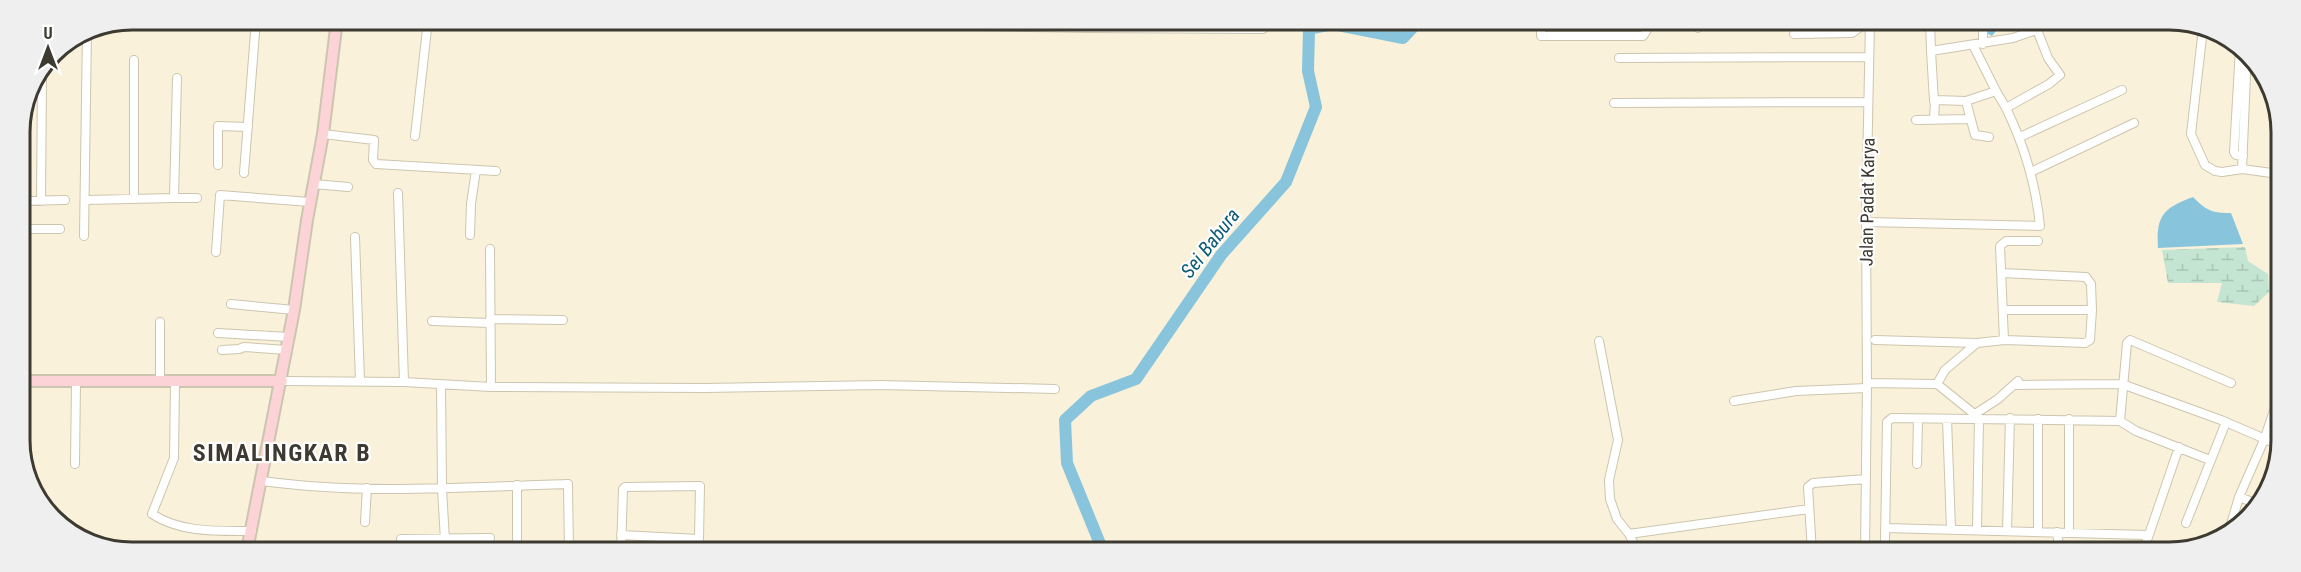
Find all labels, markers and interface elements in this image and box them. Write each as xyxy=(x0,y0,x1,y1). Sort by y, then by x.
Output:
north arrow xyxy=(18,18,78,78)
text: U xyxy=(43,24,53,43)
street label: Jalan Padat Karya xyxy=(1855,138,1879,266)
water label: Sei Babura xyxy=(1175,203,1245,283)
district label: SIMALINGKAR B xyxy=(193,439,371,467)

